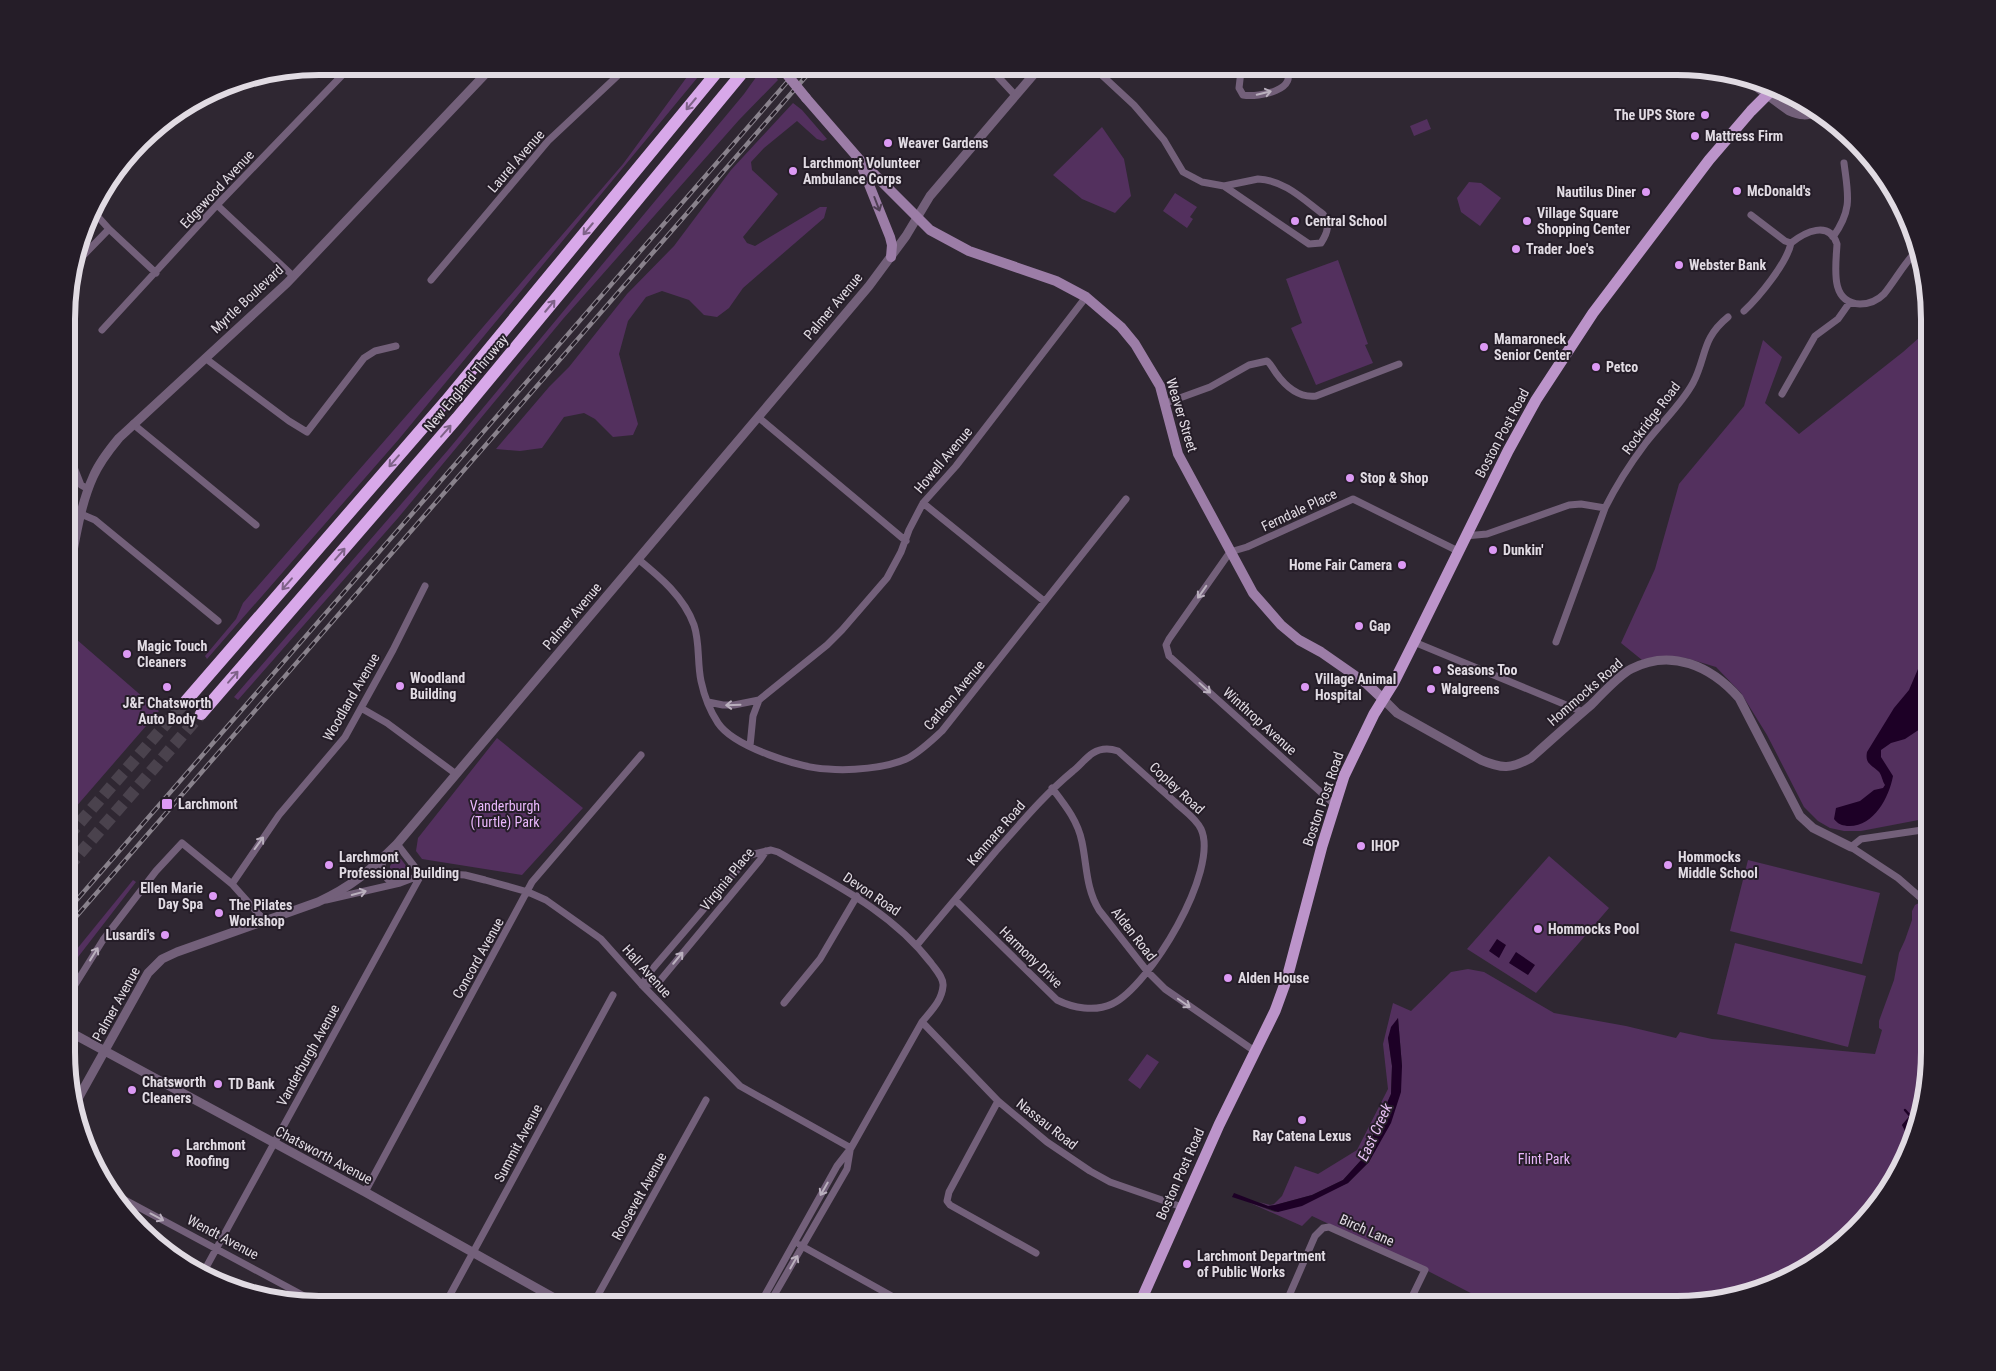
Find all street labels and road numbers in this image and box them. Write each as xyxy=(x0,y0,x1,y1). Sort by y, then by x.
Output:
street label: Laurel Avenue xyxy=(485,126,548,196)
street label: Edgewood Avenue xyxy=(177,146,258,231)
street label: Myrtle Boulevard xyxy=(208,261,286,337)
street label: Palmer Avenue xyxy=(800,269,866,343)
street label: New England Thruway xyxy=(421,331,511,435)
street label: Weaver Street xyxy=(1163,376,1201,454)
street label: Rockridge Road xyxy=(1619,379,1683,457)
street label: Boston Post Road xyxy=(1472,386,1532,480)
street label: Howell Avenue xyxy=(911,423,976,496)
street label: Ferndale Place xyxy=(1259,485,1340,534)
street label: Palmer Avenue xyxy=(539,579,605,653)
street label: Woodland Avenue xyxy=(319,650,383,744)
street label: Hommocks Road xyxy=(1544,655,1626,729)
street label: Carleon Avenue xyxy=(920,657,988,733)
street label: Winthrop Avenue xyxy=(1220,684,1300,758)
street label: Boston Post Road xyxy=(1299,750,1347,848)
street label: Copley Road xyxy=(1146,759,1208,817)
street label: Kenmare Road xyxy=(964,798,1028,868)
street label: Virginia Place xyxy=(697,844,757,914)
street label: Devon Road xyxy=(840,869,904,919)
street label: Alden Road xyxy=(1108,904,1160,964)
street label: Concord Avenue xyxy=(449,914,507,1001)
street label: Harmony Drive xyxy=(996,923,1066,991)
street label: Hall Avenue xyxy=(619,941,675,1001)
street label: Palmer Avenue xyxy=(89,964,143,1044)
street label: Vanderburgh Avenue xyxy=(273,1001,343,1109)
street label: Nassau Road xyxy=(1013,1095,1081,1153)
street label: Summit Avenue xyxy=(491,1101,545,1185)
street label: Chatsworth Avenue xyxy=(273,1123,375,1187)
street label: Boston Post Road xyxy=(1153,1126,1207,1222)
street label: Roosevelt Avenue xyxy=(608,1149,670,1243)
street label: Birch Lane xyxy=(1337,1211,1397,1249)
street label: Wendt Avenue xyxy=(185,1212,262,1263)

